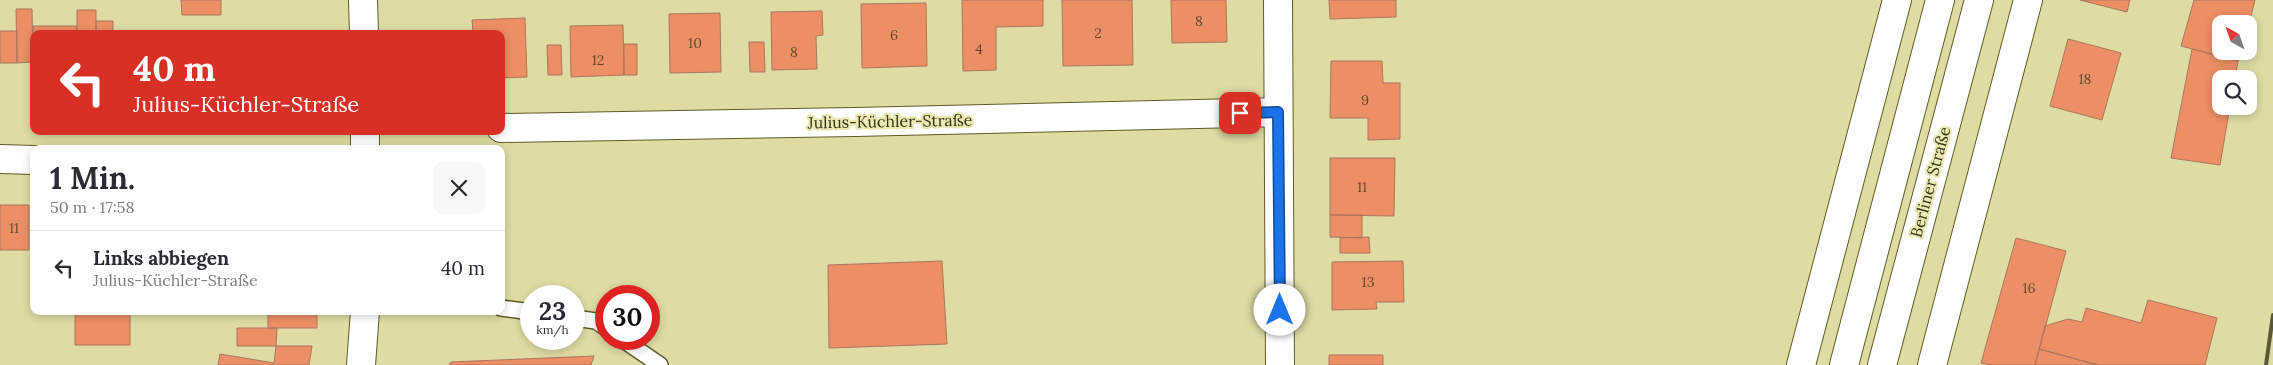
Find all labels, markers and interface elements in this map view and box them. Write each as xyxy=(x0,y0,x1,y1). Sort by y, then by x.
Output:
house number: 8 xyxy=(1195,12,1203,30)
north arrow xyxy=(2212,15,2258,60)
map controls xyxy=(2212,15,2257,115)
house number: 2 xyxy=(1094,24,1102,42)
house number: 6 xyxy=(890,26,898,44)
house number: 10 xyxy=(688,34,702,52)
house number: 4 xyxy=(975,40,983,58)
house number: 8 xyxy=(790,43,798,61)
text: 40 m xyxy=(133,46,216,91)
icon: left xyxy=(50,50,115,115)
house number: 12 xyxy=(592,51,604,69)
house number: 18 xyxy=(2079,70,2092,88)
button: search xyxy=(2212,70,2257,115)
text: Julius-Küchler-Straße xyxy=(133,90,359,118)
house number: 9 xyxy=(1361,91,1369,109)
pin xyxy=(1219,92,1261,134)
icon: arrive xyxy=(1226,99,1254,127)
street label: Julius-Küchler-Straße xyxy=(807,110,973,132)
street label: Berliner Straße xyxy=(1906,124,1954,240)
text: 1 Min. xyxy=(50,159,135,197)
button: close xyxy=(433,162,485,214)
house number: 11 xyxy=(1357,178,1367,196)
text: 50 m · 17:58 xyxy=(50,197,135,217)
house number: 11 xyxy=(9,219,19,237)
text: Links abbiegen xyxy=(93,246,229,270)
icon: left xyxy=(50,254,78,282)
text: 40 m xyxy=(441,256,485,280)
text: Julius-Küchler-Straße xyxy=(93,270,258,290)
house number: 13 xyxy=(1362,273,1375,291)
house number: 16 xyxy=(2022,279,2036,297)
position arrow xyxy=(1253,283,1305,335)
speed limit sign: 30 xyxy=(595,285,660,350)
text: 23 xyxy=(539,295,566,327)
text: km/h xyxy=(536,322,569,337)

